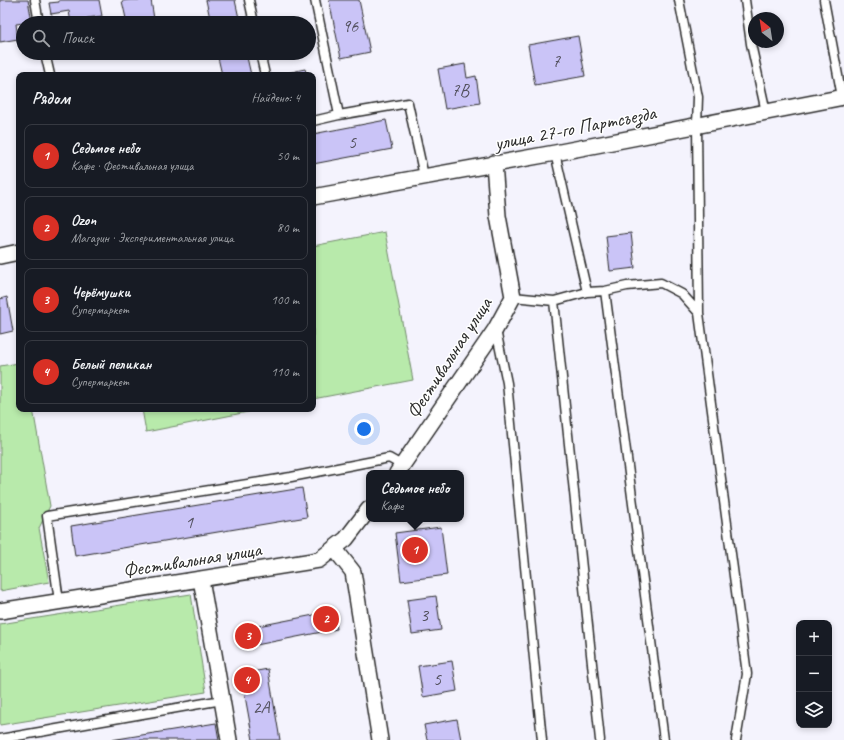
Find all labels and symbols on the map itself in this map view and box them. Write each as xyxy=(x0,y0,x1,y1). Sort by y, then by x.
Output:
north arrow xyxy=(748,12,784,48)
house number: 96 xyxy=(342,15,359,37)
house number: 7 xyxy=(552,50,561,72)
house number: 7В xyxy=(451,79,470,101)
street label: улица 27-го Партсъезда xyxy=(491,100,660,157)
house number: 5 xyxy=(348,131,357,153)
street label: Фестивальная улица xyxy=(401,291,499,423)
your location xyxy=(354,419,374,439)
house number: 1 xyxy=(185,511,194,533)
pin: 1 xyxy=(402,535,428,565)
street label: Фестивальная улица xyxy=(121,536,265,583)
pin: 2 xyxy=(313,604,339,634)
house number: 3 xyxy=(420,604,430,626)
pin: 3 xyxy=(235,621,261,651)
pin: 4 xyxy=(234,665,260,695)
house number: 5 xyxy=(433,668,442,690)
house number: 2А xyxy=(252,696,271,718)

